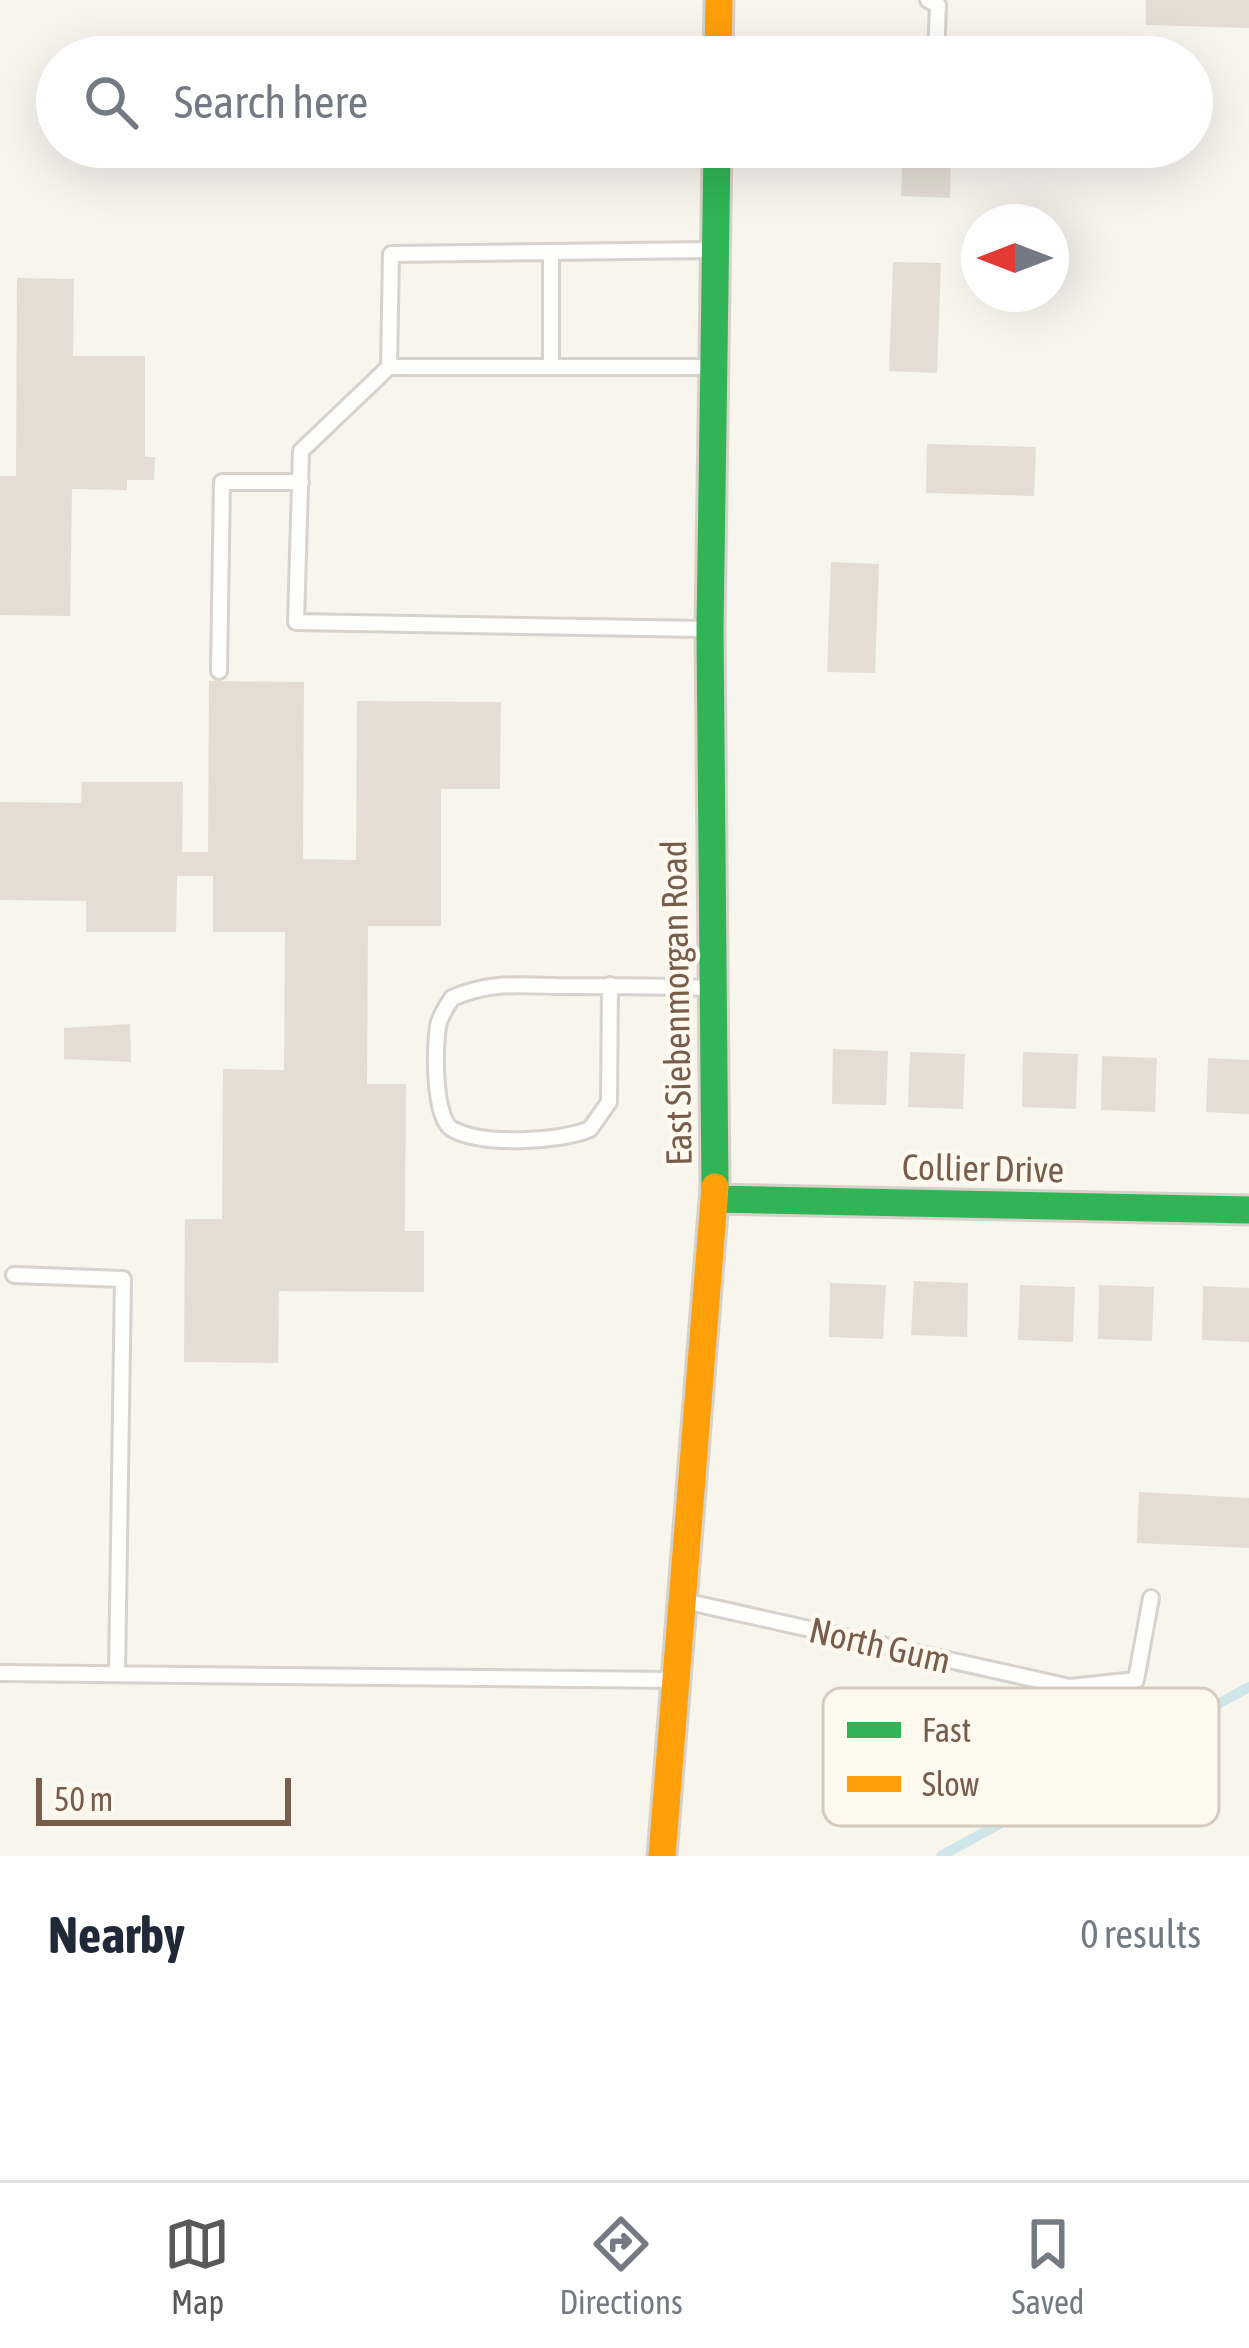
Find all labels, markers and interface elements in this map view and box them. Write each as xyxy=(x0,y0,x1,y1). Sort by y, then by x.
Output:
search box xyxy=(36,36,1213,168)
icon: search xyxy=(78,69,144,135)
text: Search here xyxy=(174,76,368,128)
north arrow xyxy=(961,204,1069,312)
street label: East Siebenmorgan Road xyxy=(652,840,700,1166)
street label: Collier Drive xyxy=(902,1146,1064,1190)
street label: North Gum xyxy=(805,1608,955,1682)
legend xyxy=(823,1688,1219,1826)
text: Fast xyxy=(922,1711,971,1749)
text: Slow xyxy=(922,1765,979,1803)
scale bar xyxy=(36,1772,291,1825)
text: 50 m xyxy=(54,1780,113,1818)
text: Nearby xyxy=(48,1905,185,1964)
text: 0 results xyxy=(1080,1912,1201,1956)
tab: Map xyxy=(164,2211,230,2321)
tab: Directions xyxy=(559,2211,683,2321)
tab: Saved xyxy=(1012,2211,1084,2321)

